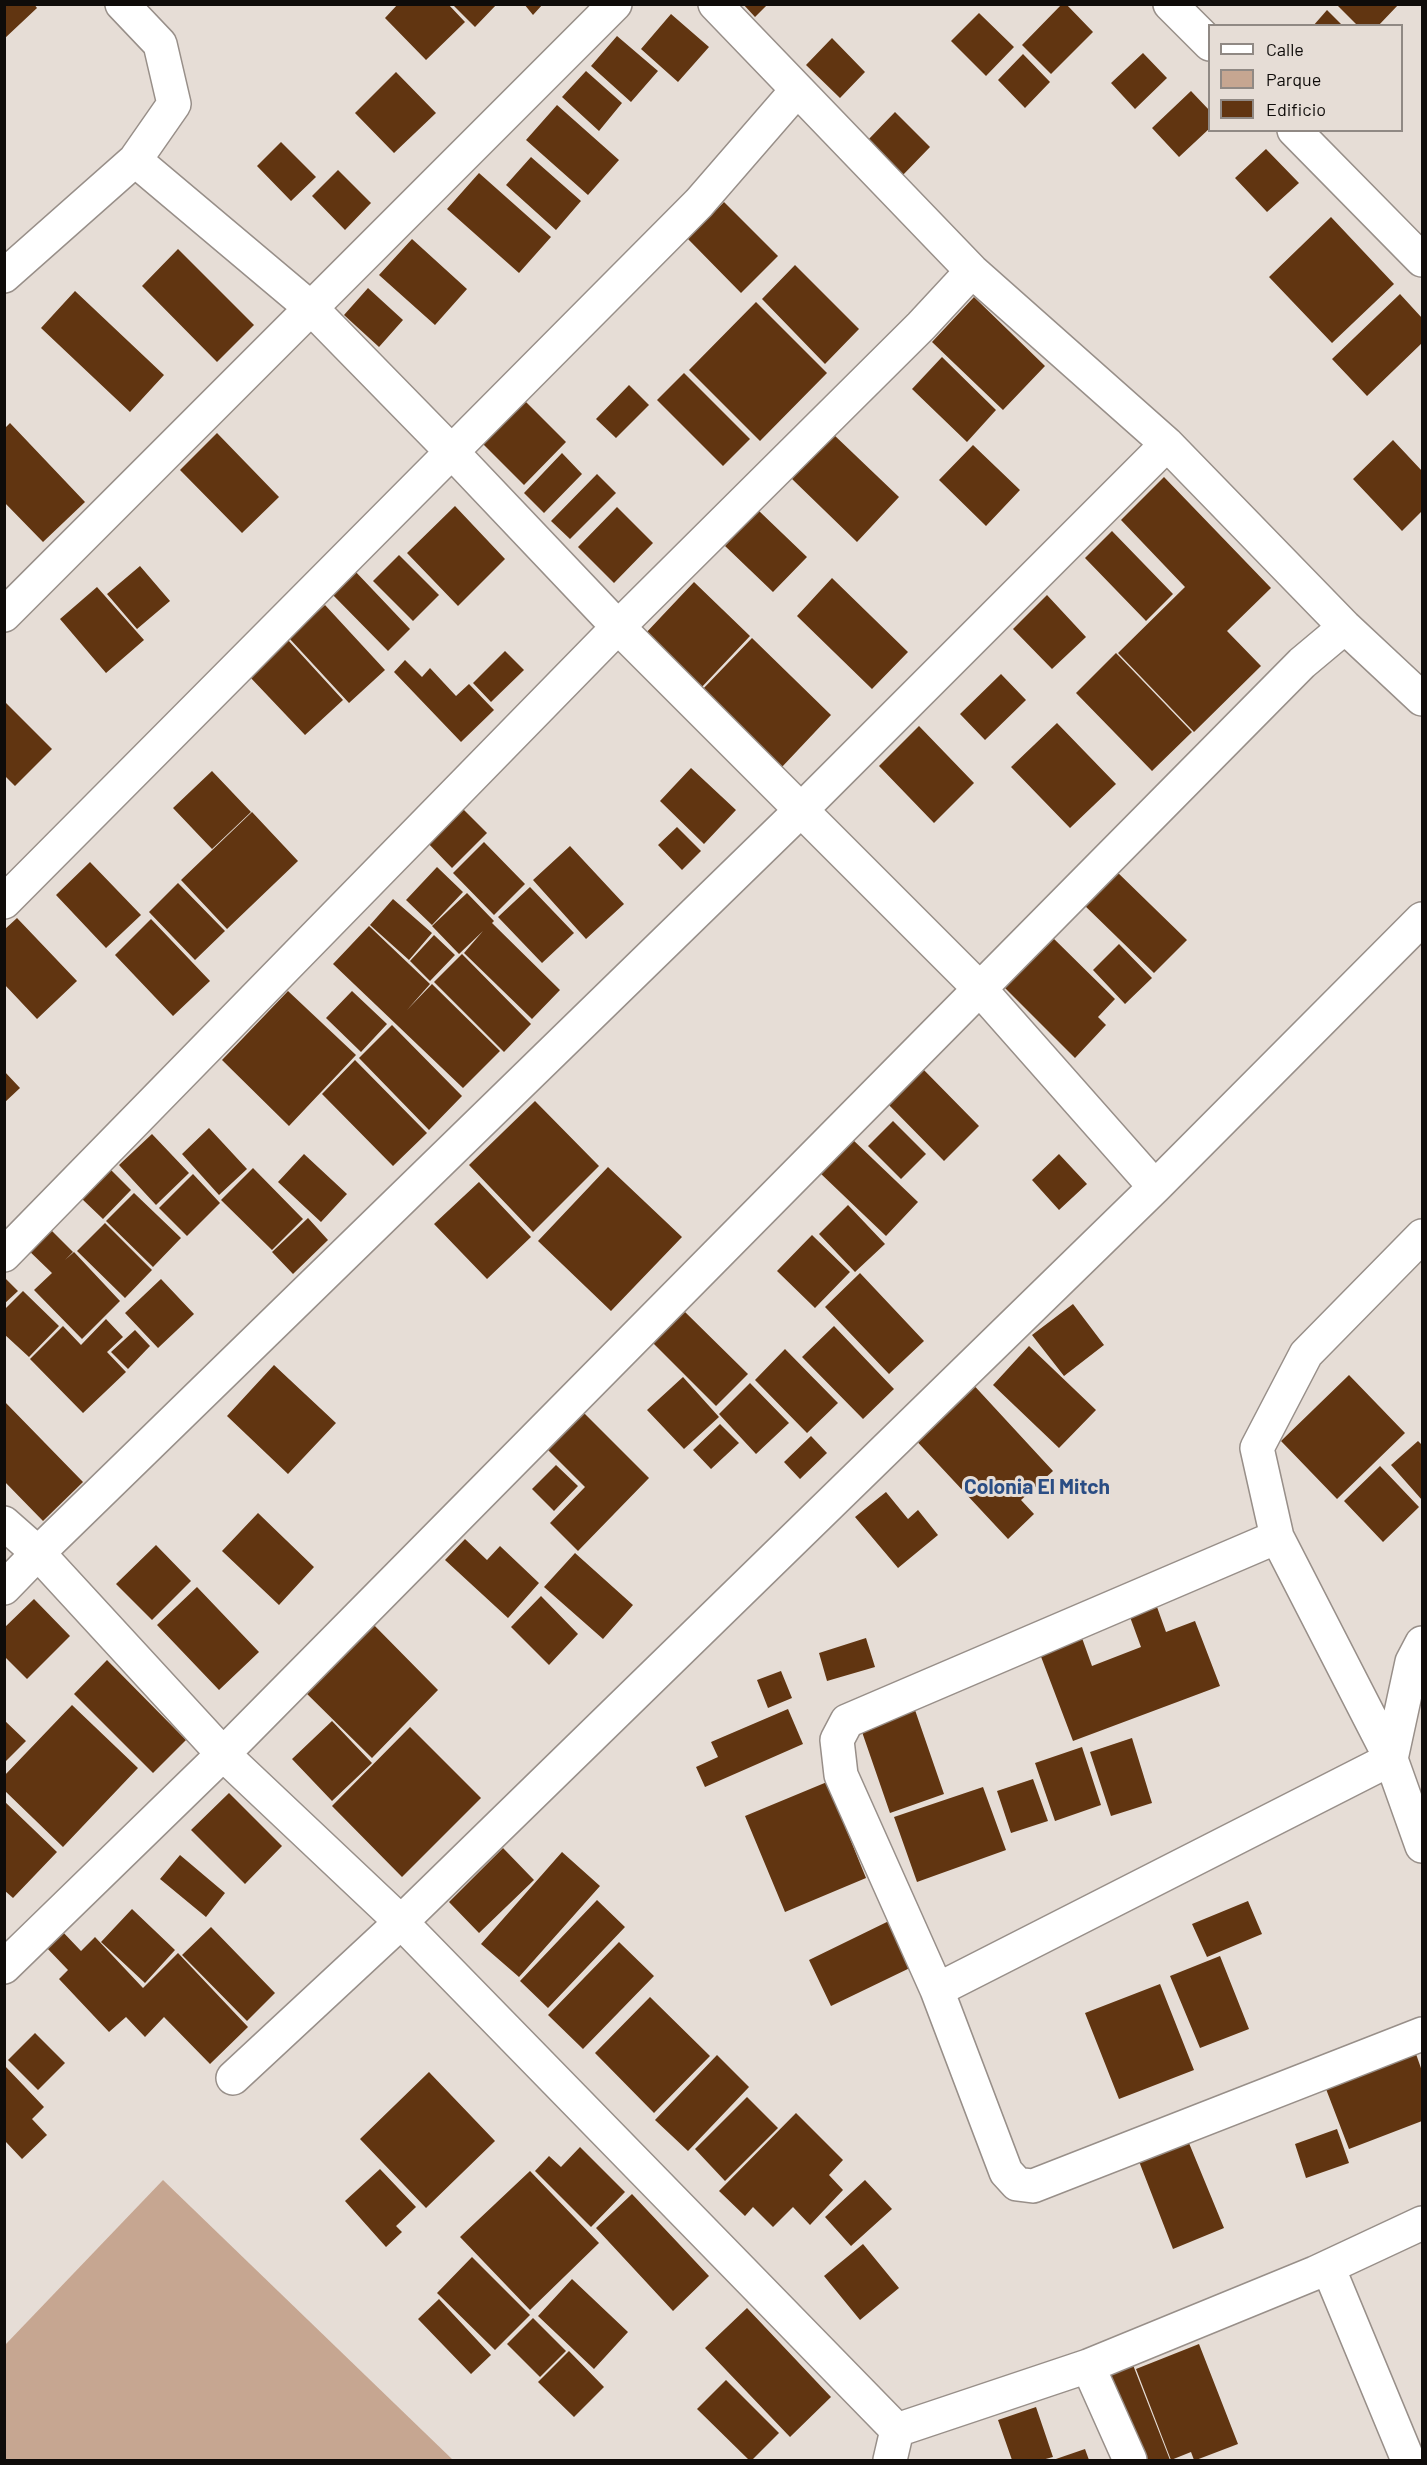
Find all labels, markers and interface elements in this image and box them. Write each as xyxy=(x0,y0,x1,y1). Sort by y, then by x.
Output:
legend xyxy=(1208,24,1403,132)
text: Calle xyxy=(1266,38,1304,60)
text: Parque xyxy=(1266,68,1321,90)
text: Edificio xyxy=(1266,98,1326,120)
district label: Colonia El Mitch xyxy=(964,1474,1110,1500)

